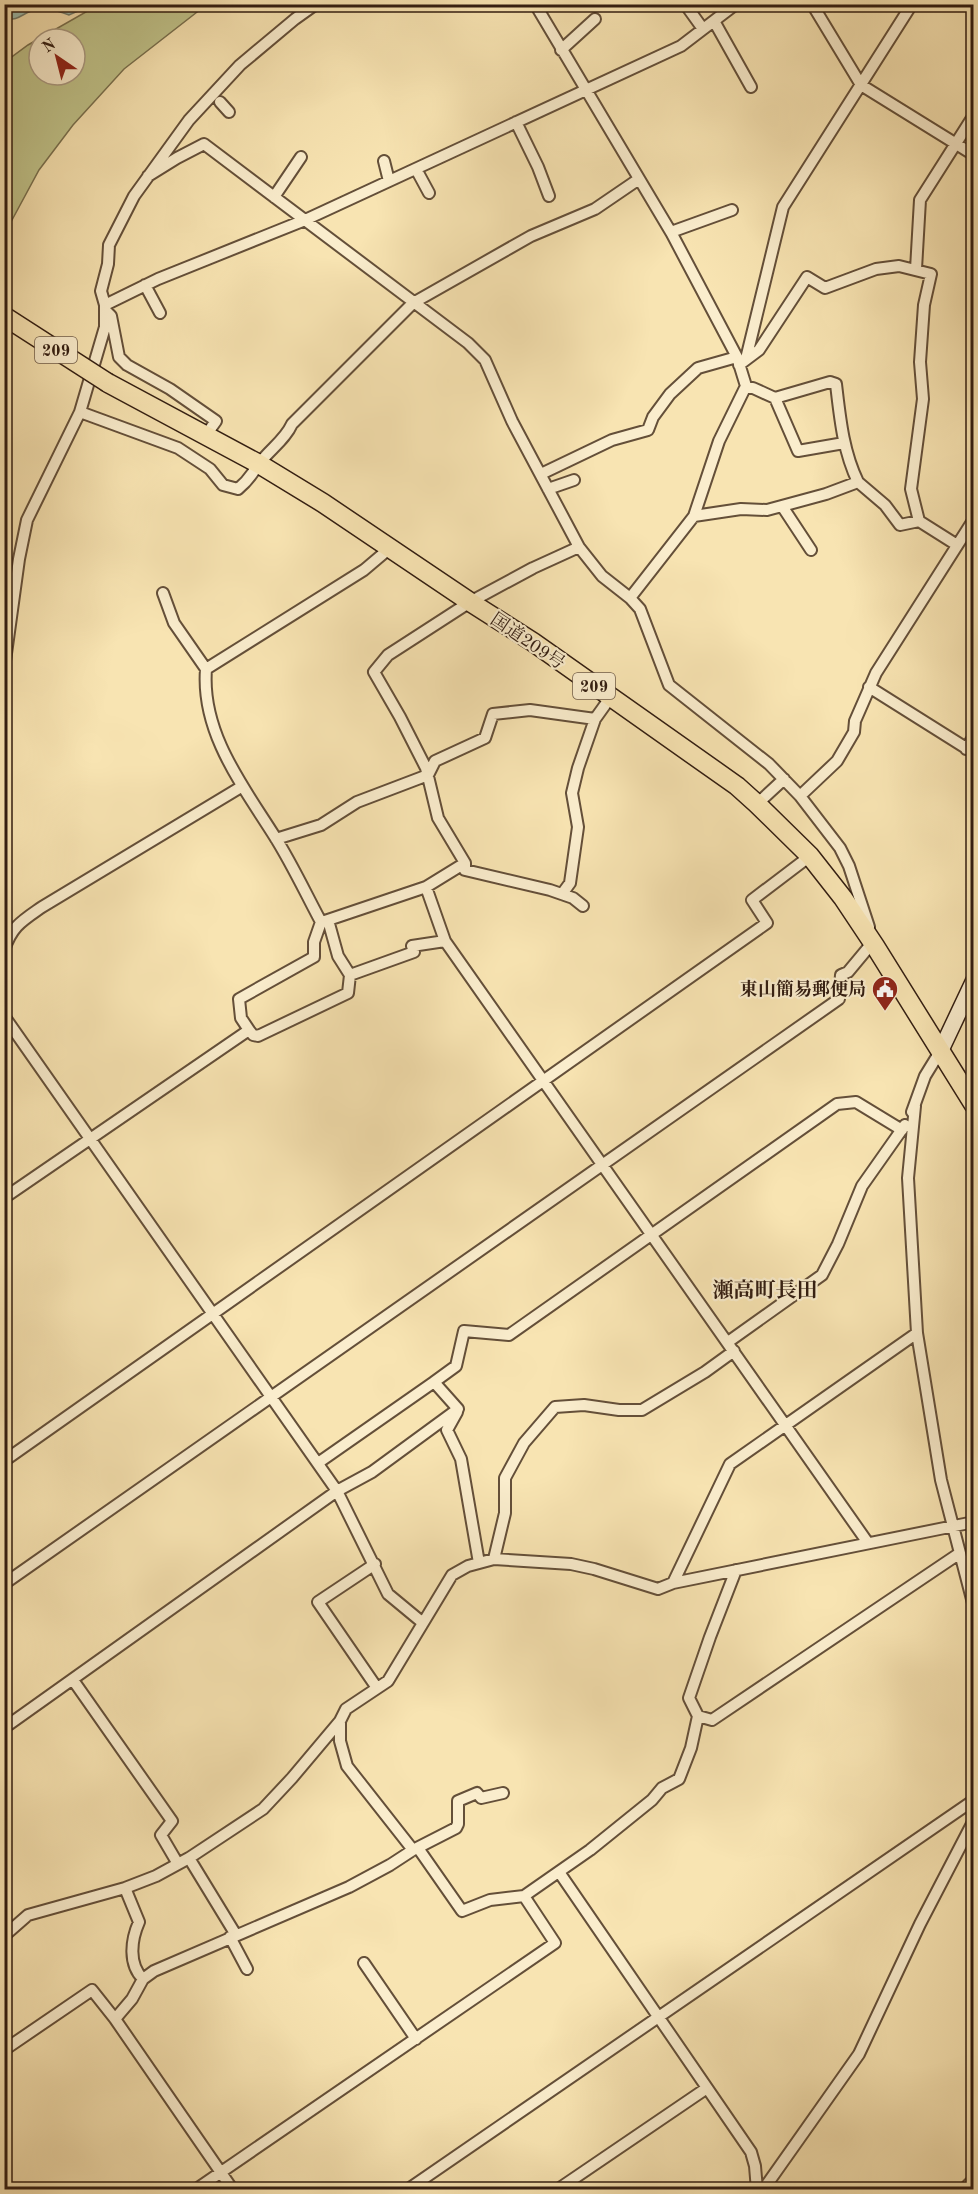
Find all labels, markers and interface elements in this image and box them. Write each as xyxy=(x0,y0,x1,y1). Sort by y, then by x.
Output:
north arrow xyxy=(27,27,87,87)
text: N xyxy=(40,36,60,56)
road number: 209 xyxy=(35,337,77,363)
street label: 国道209号 xyxy=(487,609,569,673)
road number: 209 xyxy=(573,673,615,699)
public building icon: 東山簡易郵便局 xyxy=(870,974,900,1012)
place label: 東山簡易郵便局 xyxy=(740,979,866,999)
district label: 瀬高町長田 xyxy=(713,1279,818,1302)

